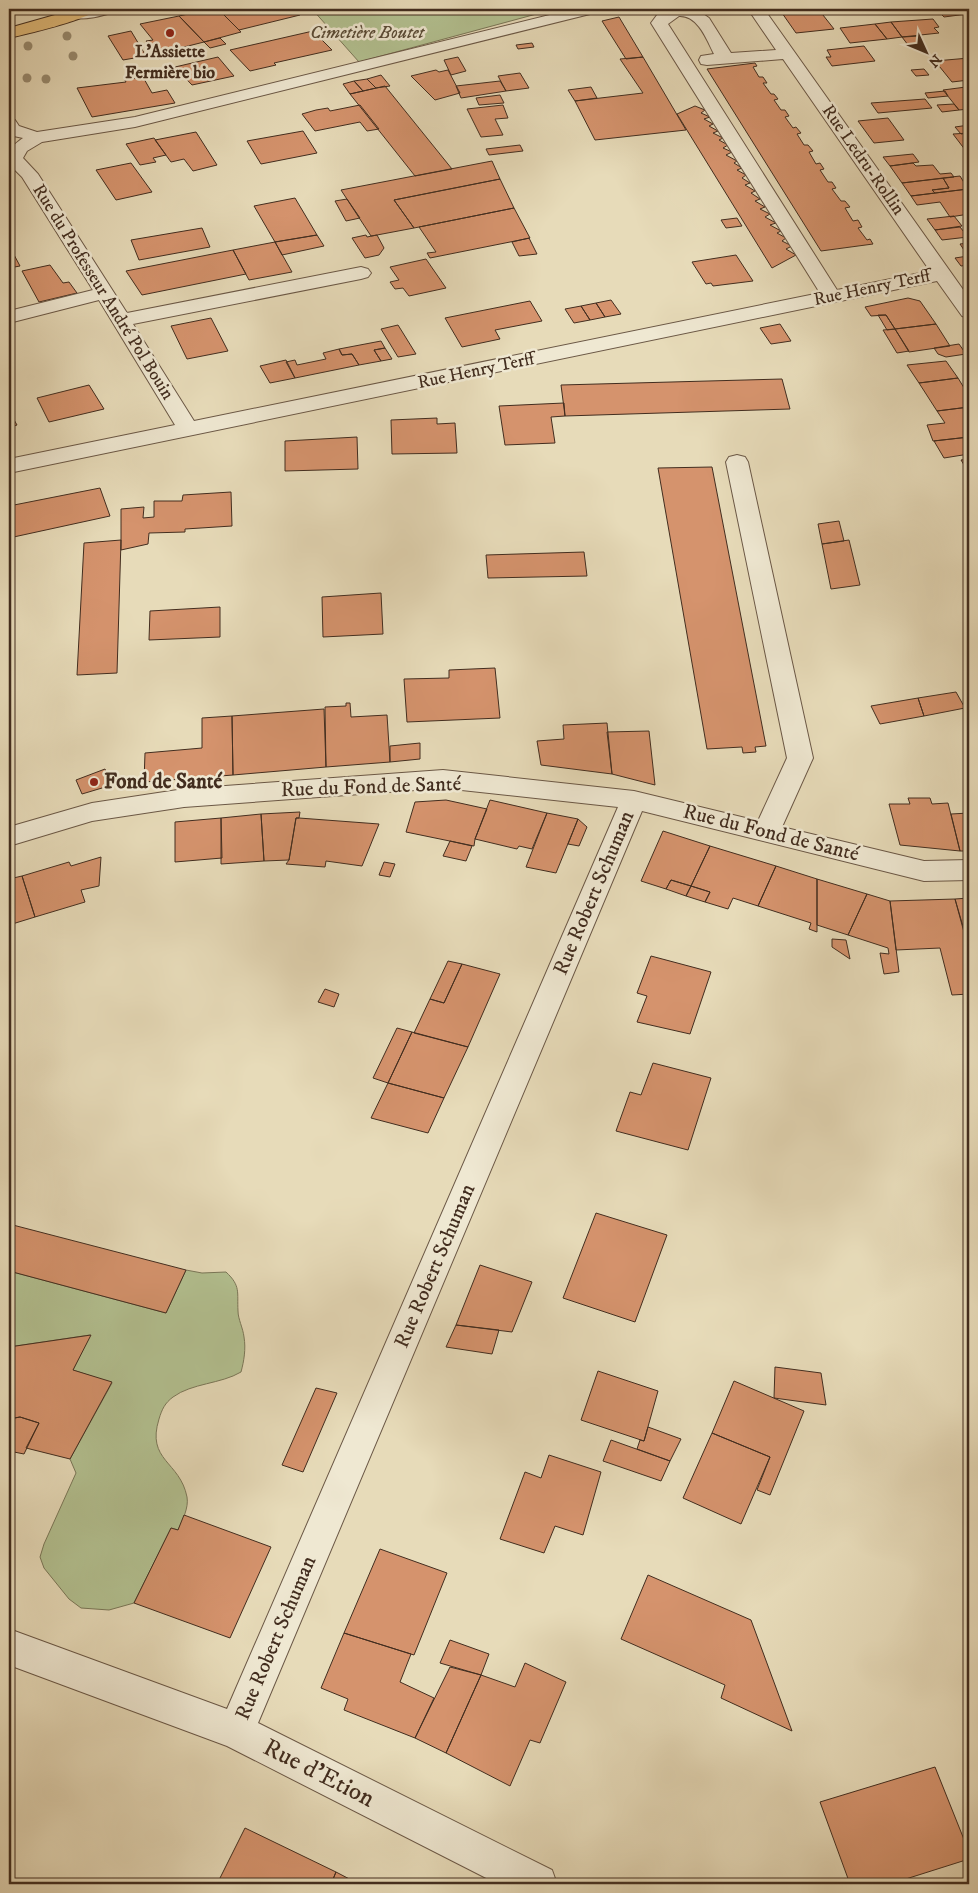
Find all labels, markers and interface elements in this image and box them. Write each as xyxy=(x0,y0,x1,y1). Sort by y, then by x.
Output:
park label: Cimetière Boutet xyxy=(310,22,426,44)
marker: L'Assiette Fermière bio xyxy=(164,27,176,39)
north arrow xyxy=(900,28,950,78)
place label: L'Assiette Fermière bio xyxy=(125,41,215,84)
text: N xyxy=(924,50,945,71)
street label: Rue Ledru-Rollin xyxy=(817,101,909,220)
street label: Rue du Professeur André Pol Bouin xyxy=(27,180,179,404)
street label: Rue Henry Terff xyxy=(812,264,935,311)
street label: Rue Henry Terff xyxy=(416,347,539,394)
place label: Fond de Santé xyxy=(104,769,222,795)
street label: Rue du Fond de Santé xyxy=(280,771,462,803)
marker: Fond de Santé xyxy=(88,776,100,788)
street label: Rue du Fond de Santé xyxy=(680,799,862,868)
street label: Rue Robert Schuman xyxy=(548,807,640,979)
street label: Rue Robert Schuman xyxy=(389,1180,481,1352)
street label: Rue Robert Schuman xyxy=(230,1552,322,1724)
street label: Rue d'Etion xyxy=(258,1732,380,1814)

